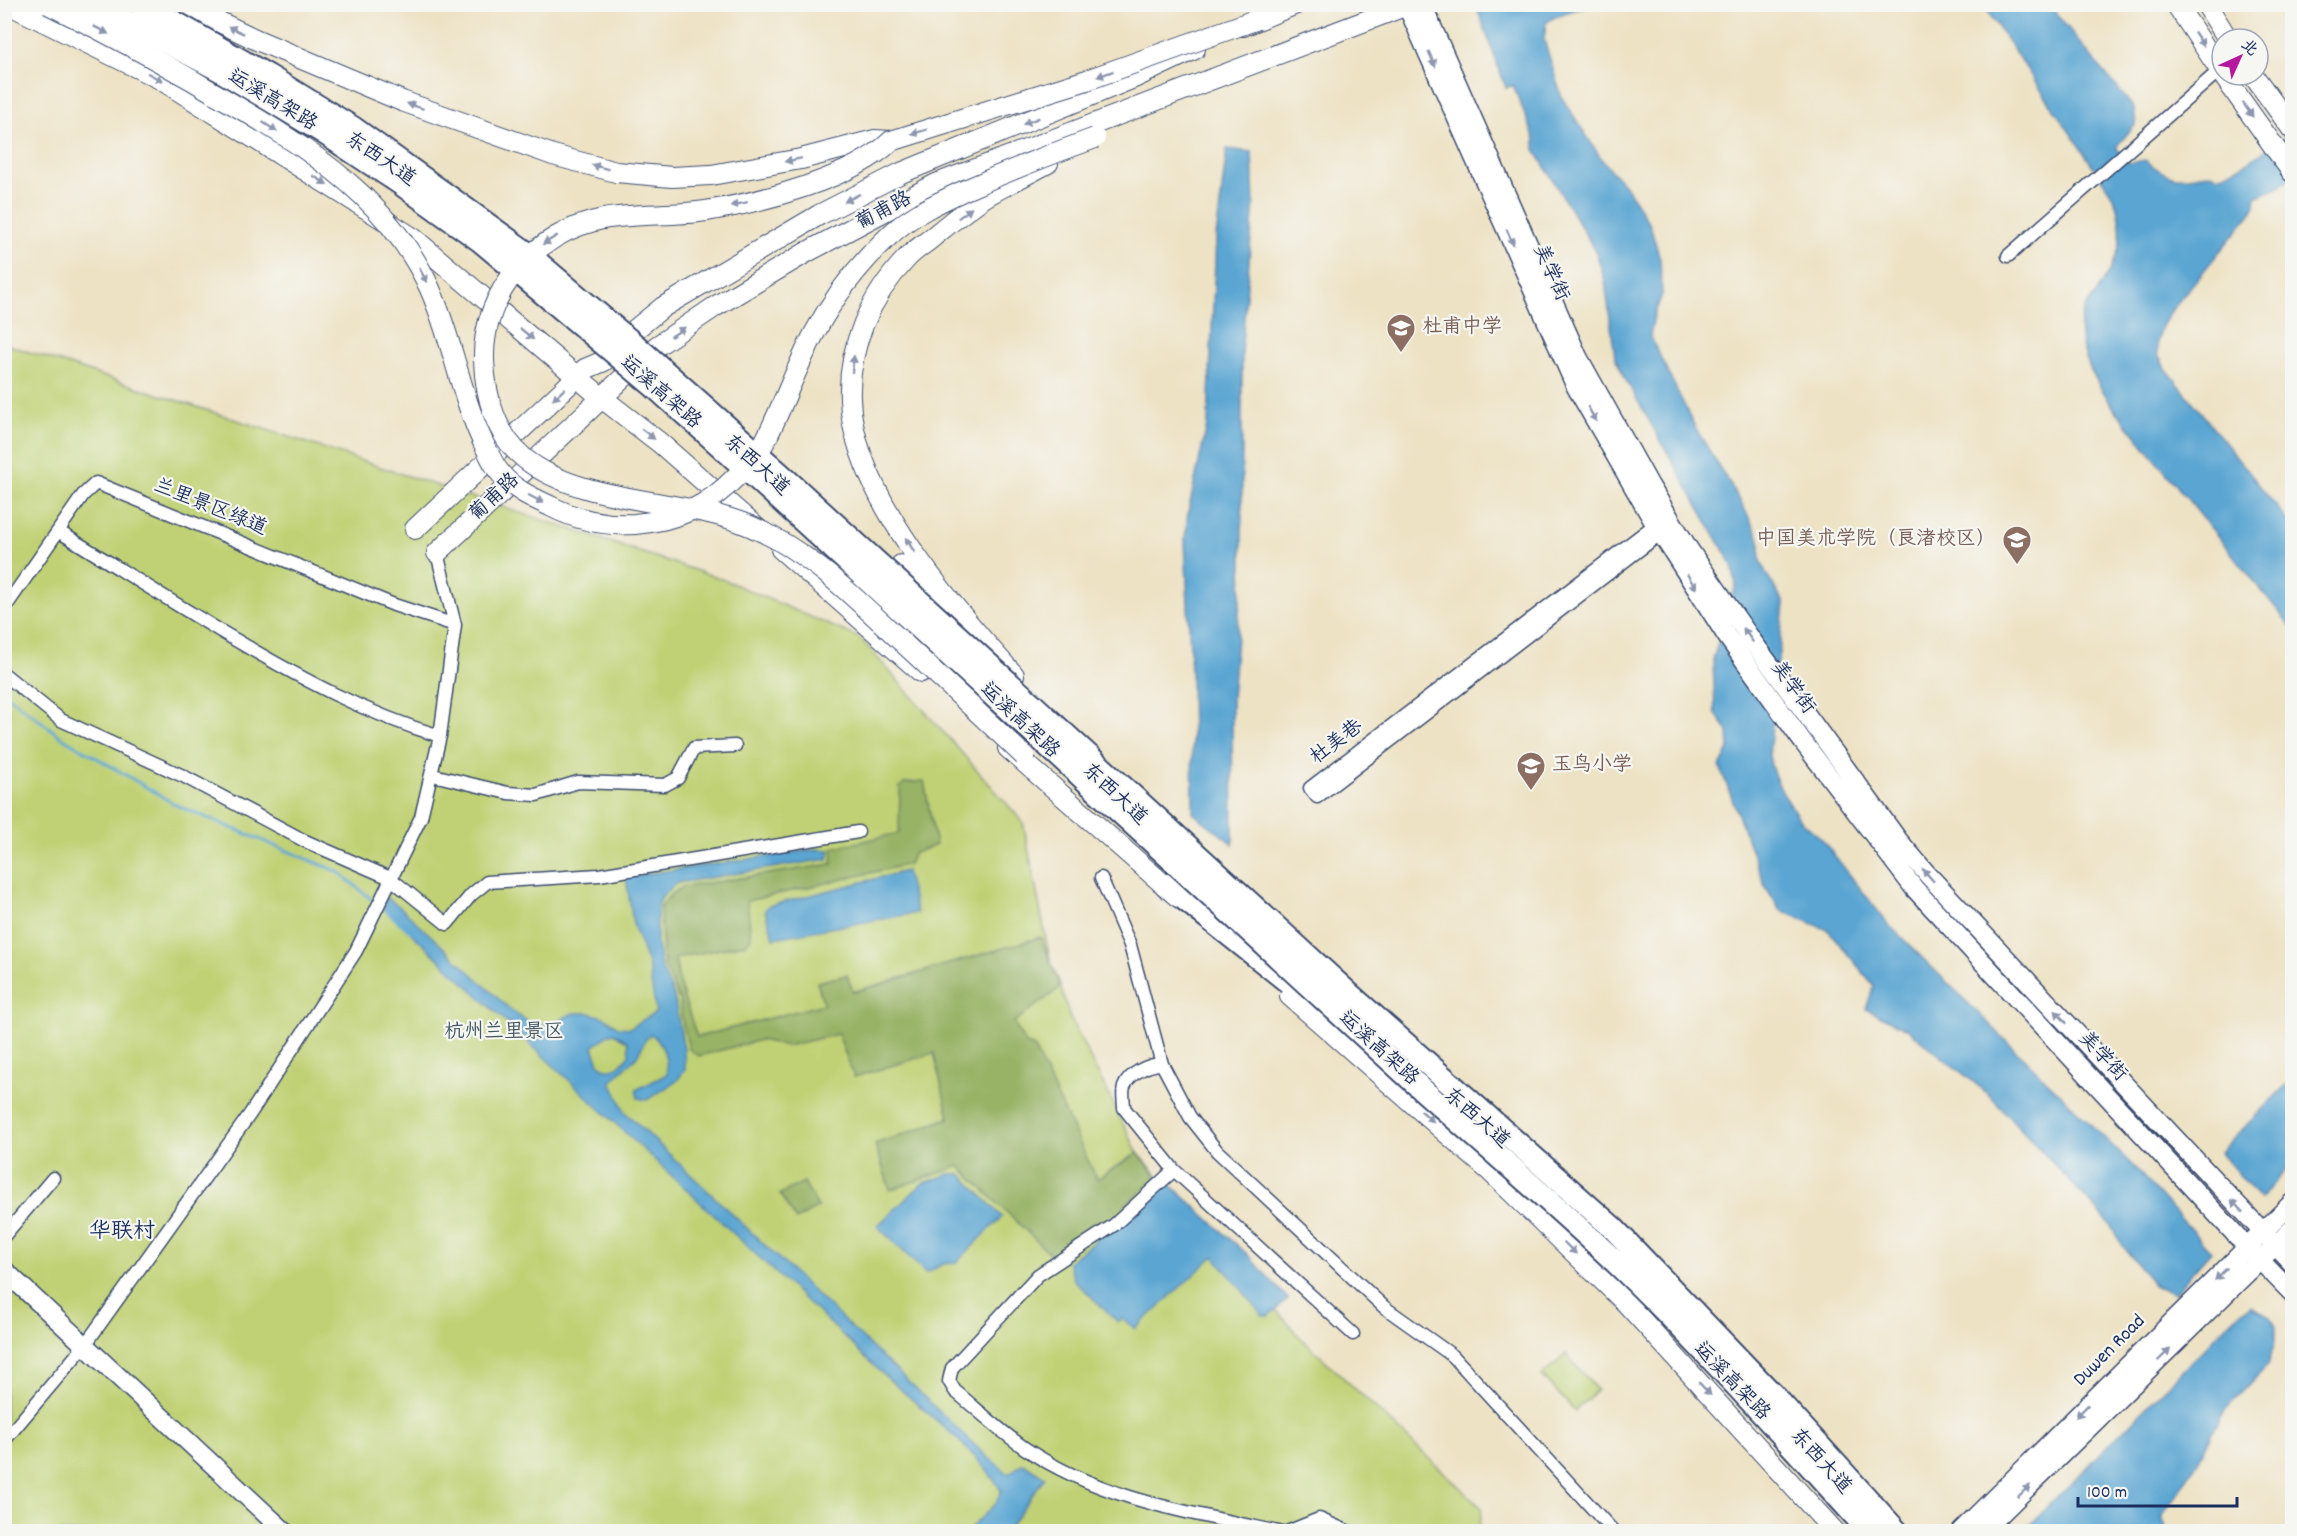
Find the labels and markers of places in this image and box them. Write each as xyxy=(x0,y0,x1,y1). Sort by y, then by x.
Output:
school or university icon: 杜甫中学 xyxy=(1385,312,1417,354)
place label: 杜甫中学 xyxy=(1422,314,1502,342)
school or university icon: 中国美术学院（良渚校区） xyxy=(2001,524,2033,566)
place label: 中国美术学院（良渚校区） xyxy=(1756,526,1996,554)
school or university icon: 玉鸟小学 xyxy=(1515,750,1547,792)
place label: 玉鸟小学 xyxy=(1552,752,1632,780)

